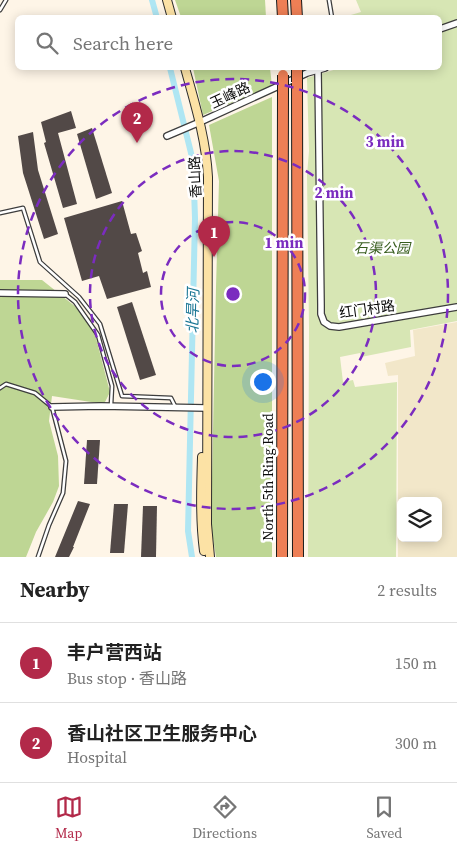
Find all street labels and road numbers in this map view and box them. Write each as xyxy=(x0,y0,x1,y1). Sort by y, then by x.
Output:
street label: 玉峰路 xyxy=(207,77,253,113)
street label: 香山路 xyxy=(184,156,206,198)
street label: 红门村路 xyxy=(338,295,396,323)
street label: North 5th Ring Road xyxy=(258,413,278,541)

